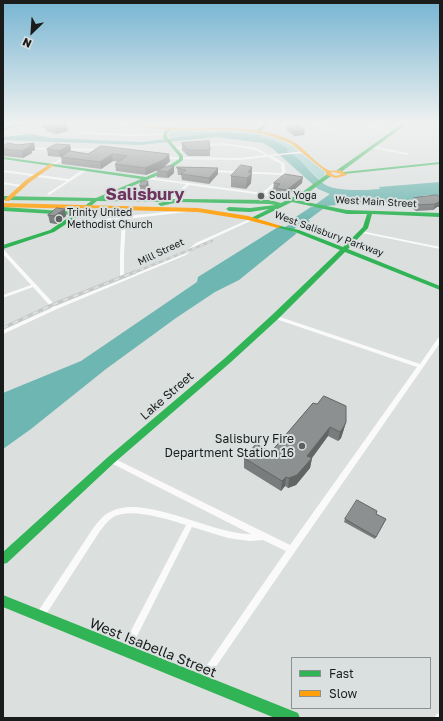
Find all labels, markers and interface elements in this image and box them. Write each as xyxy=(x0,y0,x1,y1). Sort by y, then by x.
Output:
north arrow xyxy=(12,12,52,52)
text: N xyxy=(20,36,33,51)
district label: Salisbury xyxy=(106,185,184,205)
place label: Soul Yoga xyxy=(269,190,317,202)
marker: Soul Yoga xyxy=(256,191,266,201)
street label: West Main Street xyxy=(335,194,417,210)
place label: Trinity United Methodist Church xyxy=(67,207,153,230)
street label: West Salisbury Parkway xyxy=(273,209,385,259)
marker: Trinity United Methodist Church xyxy=(54,214,64,224)
street label: Mill Street xyxy=(136,236,186,268)
street label: Lake Street xyxy=(137,369,197,423)
place label: Salisbury Fire Department Station 16 xyxy=(165,432,294,460)
marker: Salisbury Fire Department Station 16 xyxy=(297,441,307,451)
street label: West Isabella Street xyxy=(87,615,219,681)
legend xyxy=(291,657,431,709)
text: Fast xyxy=(329,666,354,681)
text: Slow xyxy=(329,686,357,701)

